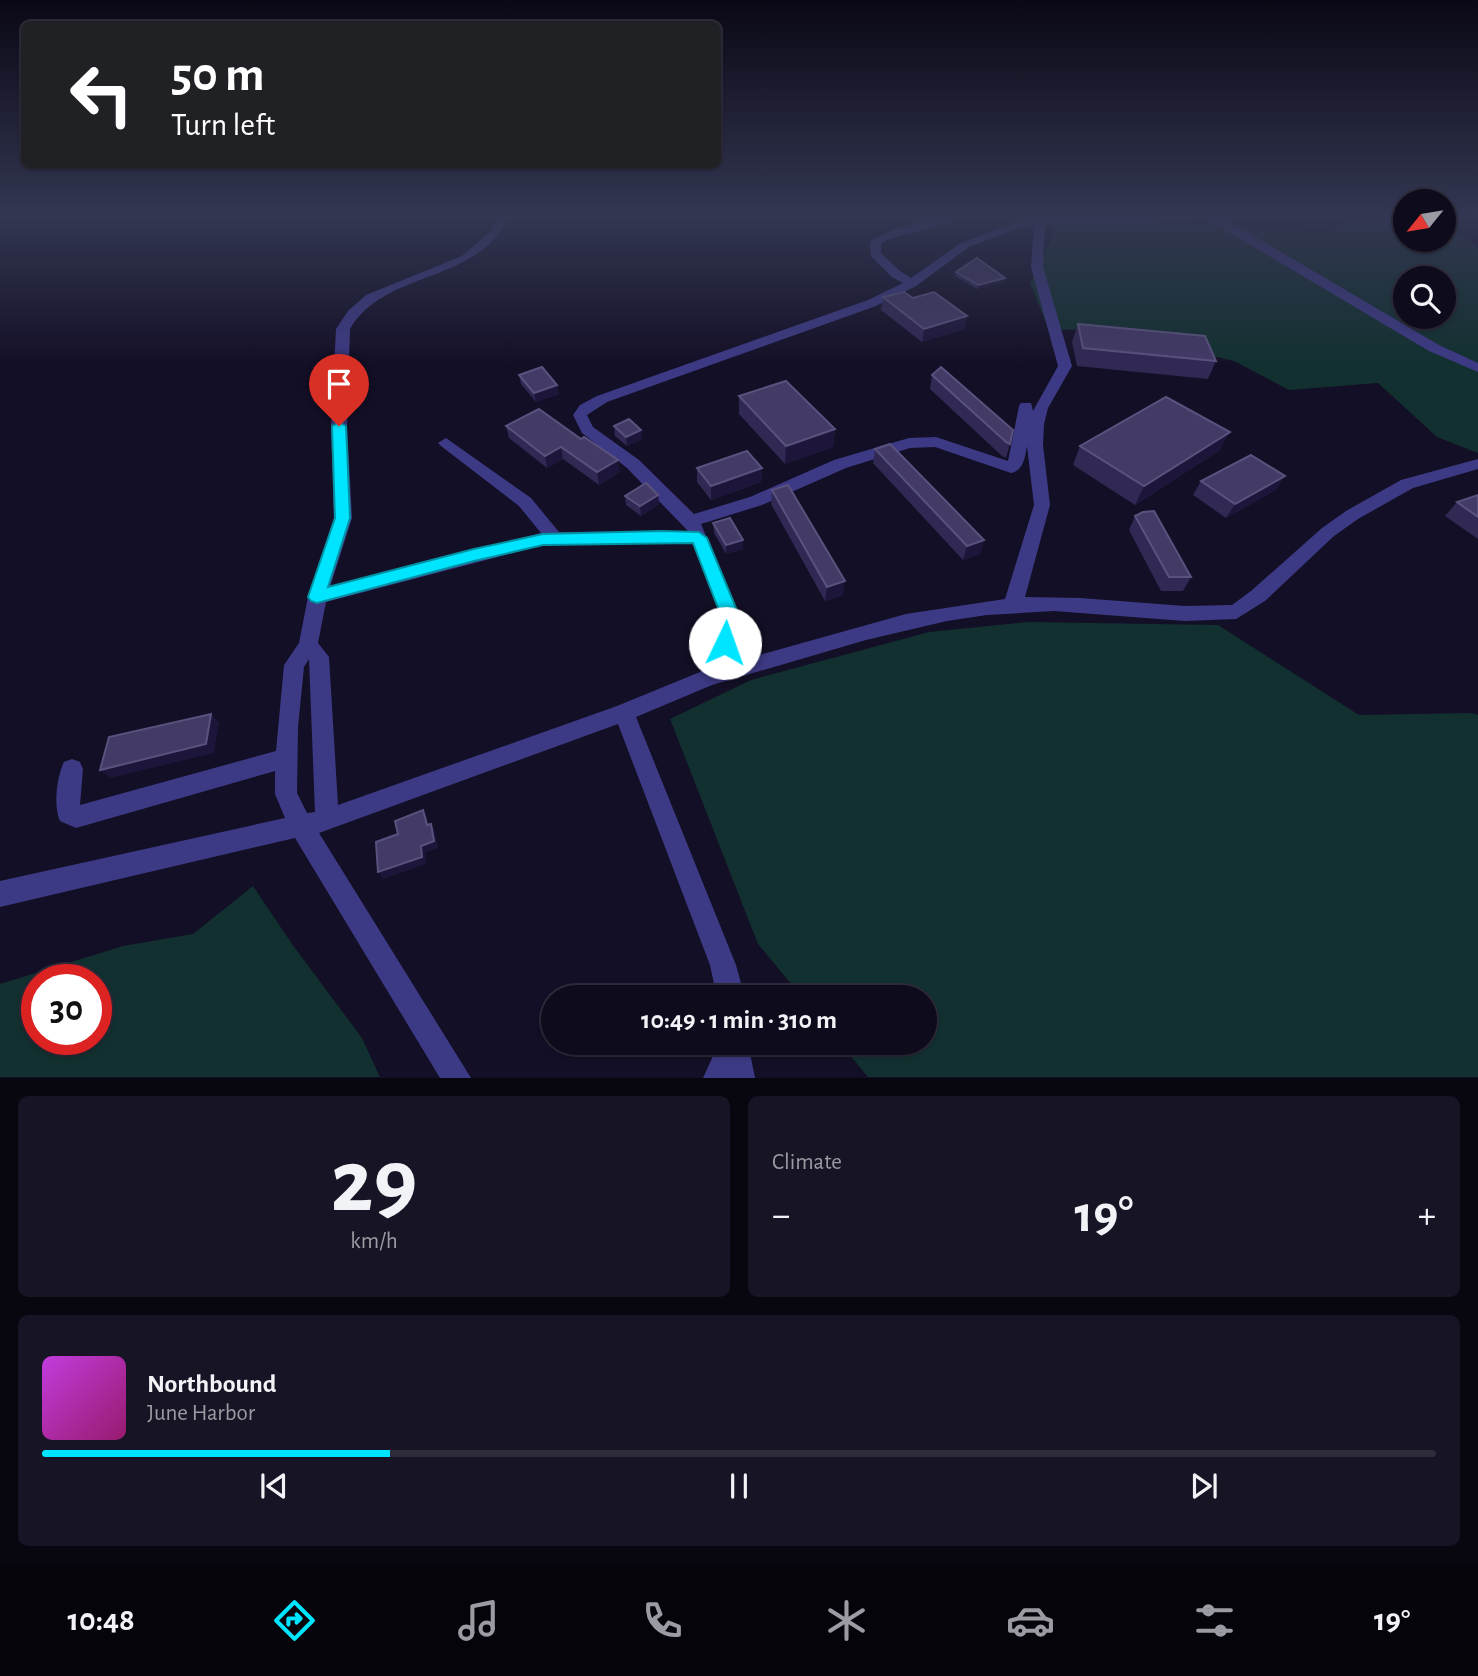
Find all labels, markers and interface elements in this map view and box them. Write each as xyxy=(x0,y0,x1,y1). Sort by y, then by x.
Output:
icon: left xyxy=(56,49,147,140)
text: 50 m xyxy=(171,51,265,100)
text: Turn left xyxy=(171,109,275,141)
north arrow xyxy=(1393,189,1456,252)
map controls xyxy=(1393,189,1456,329)
button: search xyxy=(1393,266,1456,329)
pin xyxy=(309,354,369,426)
icon: arrive xyxy=(320,365,358,403)
position arrow xyxy=(688,606,762,680)
speed limit sign: 30 xyxy=(21,964,112,1055)
text: 10:49 · 1 min · 310 m xyxy=(641,1007,837,1033)
text: 29 xyxy=(331,1137,417,1228)
text: Climate xyxy=(772,1151,842,1174)
text: 19° xyxy=(1074,1189,1134,1241)
text: − xyxy=(772,1197,790,1235)
text: + xyxy=(1418,1197,1436,1235)
text: km/h xyxy=(350,1230,398,1253)
text: Northbound xyxy=(147,1371,276,1397)
text: June Harbor xyxy=(147,1402,255,1425)
icon: previous xyxy=(255,1467,293,1505)
icon: pause xyxy=(720,1467,758,1505)
icon: next xyxy=(1185,1467,1223,1505)
icon: directions xyxy=(270,1596,319,1645)
icon: music xyxy=(454,1596,503,1645)
icon: phone xyxy=(638,1596,687,1645)
icon: climate xyxy=(822,1596,871,1645)
icon: car xyxy=(1006,1596,1055,1645)
icon: filters xyxy=(1190,1596,1239,1645)
text: 10:48 xyxy=(68,1604,135,1636)
text: 19° xyxy=(1374,1604,1410,1636)

